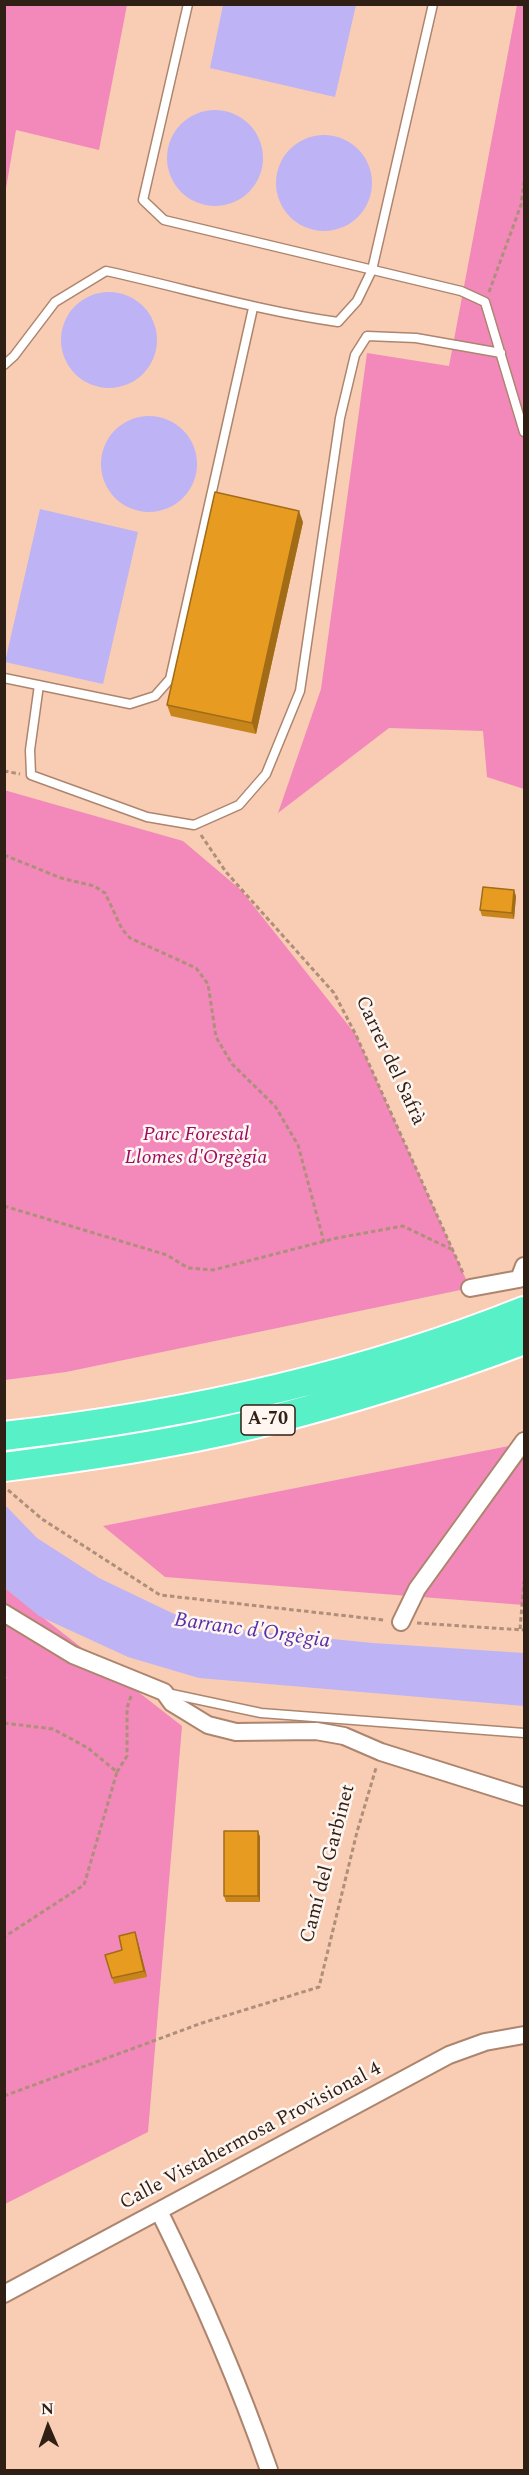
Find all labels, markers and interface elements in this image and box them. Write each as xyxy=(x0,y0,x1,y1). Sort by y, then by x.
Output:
street label: Carrer del Safrà xyxy=(349,993,429,1129)
park label: Parc Forestal Llomes d'Orgègia xyxy=(125,1124,267,1171)
road number: A-70 xyxy=(241,1405,295,1435)
water label: Barranc d'Orgègia xyxy=(172,1609,332,1655)
street label: Camí del Garbinet xyxy=(296,1782,362,1946)
street label: Calle Vistahermosa Provisional 4 xyxy=(116,2058,386,2216)
north arrow xyxy=(18,2397,78,2457)
text: N xyxy=(40,2397,54,2421)

